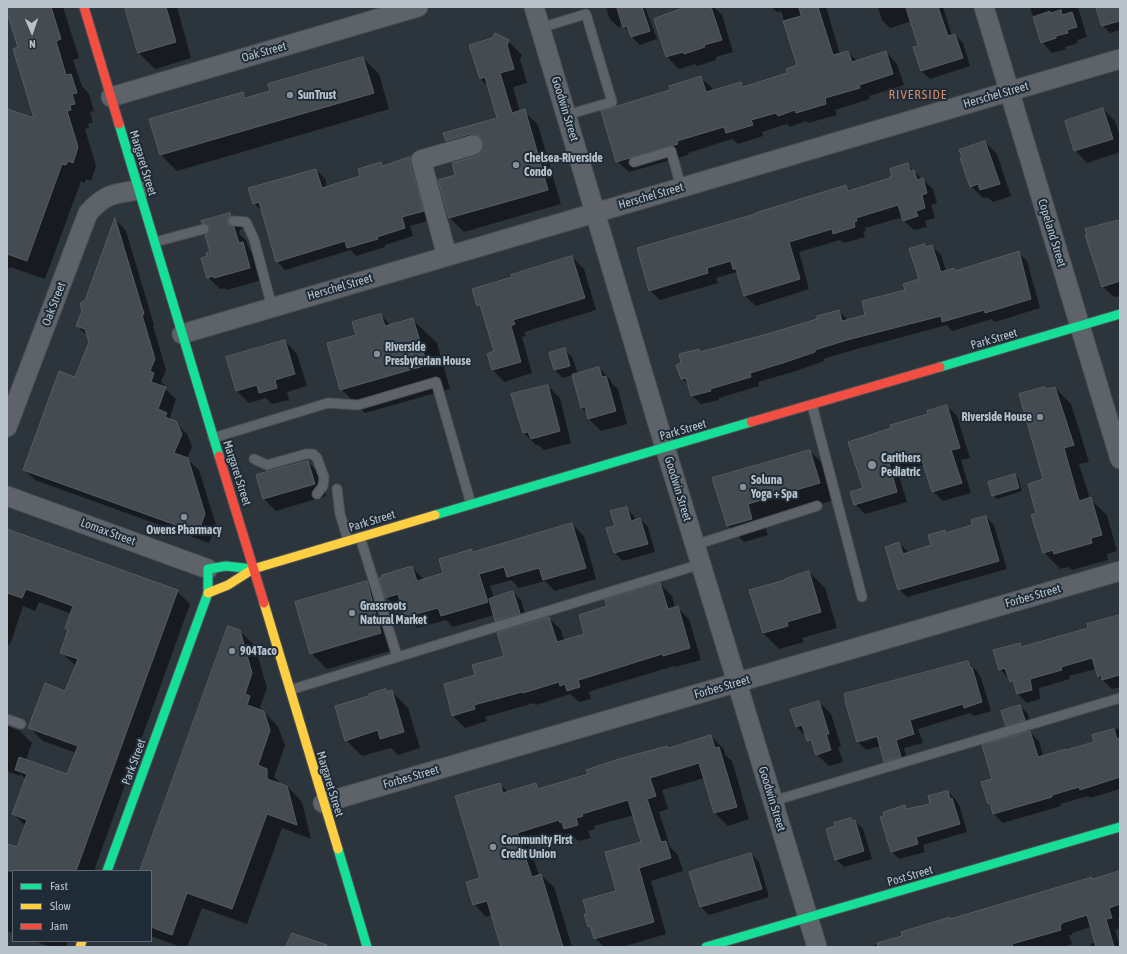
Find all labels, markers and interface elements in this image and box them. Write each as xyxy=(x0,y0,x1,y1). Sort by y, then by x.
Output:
north arrow xyxy=(12,12,52,52)
text: N xyxy=(29,38,36,50)
street label: Oak Street xyxy=(240,39,288,65)
street label: Goodwin Street xyxy=(548,75,582,143)
street label: Herschel Street xyxy=(962,79,1030,111)
district label: RIVERSIDE xyxy=(889,87,947,103)
place label: SunTrust xyxy=(298,88,336,102)
marker: SunTrust xyxy=(285,90,295,100)
street label: Margaret Street xyxy=(126,129,160,197)
place label: Chelsea-Riverside Condo xyxy=(524,151,603,179)
marker: Chelsea-Riverside Condo xyxy=(511,160,521,170)
street label: Herschel Street xyxy=(617,180,685,212)
street label: Copeland Street xyxy=(1035,197,1069,269)
street label: Herschel Street xyxy=(306,271,374,303)
street label: Oak Street xyxy=(39,280,69,328)
street label: Park Street xyxy=(969,325,1019,353)
place label: Riverside Presbyterian House xyxy=(385,340,471,368)
marker: Riverside Presbyterian House xyxy=(372,349,382,359)
place label: Riverside House xyxy=(962,410,1032,424)
marker: Riverside House xyxy=(1035,412,1045,422)
street label: Park Street xyxy=(658,416,708,444)
street label: Margaret Street xyxy=(220,439,254,507)
place label: Carithers Pediatric xyxy=(881,451,921,479)
street label: Goodwin Street xyxy=(661,455,695,523)
marker: Carithers Pediatric xyxy=(866,459,878,471)
place label: Soluna Yoga + Spa xyxy=(751,473,798,501)
marker: Soluna Yoga + Spa xyxy=(738,482,748,492)
street label: Park Street xyxy=(347,507,397,535)
marker: Owens Pharmacy xyxy=(179,512,189,522)
street label: Lomax Street xyxy=(79,515,137,549)
place label: Owens Pharmacy xyxy=(146,523,222,537)
street label: Forbes Street xyxy=(1004,581,1062,611)
place label: Grassroots Natural Market xyxy=(360,599,427,627)
marker: Grassroots Natural Market xyxy=(347,608,357,618)
place label: 904Taco xyxy=(240,644,277,658)
marker: 904Taco xyxy=(227,646,237,656)
street label: Forbes Street xyxy=(693,672,751,702)
street label: Park Street xyxy=(119,737,149,787)
street label: Margaret Street xyxy=(313,750,347,818)
street label: Forbes Street xyxy=(382,762,440,792)
street label: Goodwin Street xyxy=(755,765,789,833)
place label: Community First Credit Union xyxy=(501,833,573,861)
marker: Community First Credit Union xyxy=(488,842,498,852)
street label: Post Street xyxy=(885,863,935,889)
legend xyxy=(12,870,152,942)
text: Fast xyxy=(50,879,68,893)
text: Slow xyxy=(50,899,71,913)
text: Jam xyxy=(50,919,68,933)

